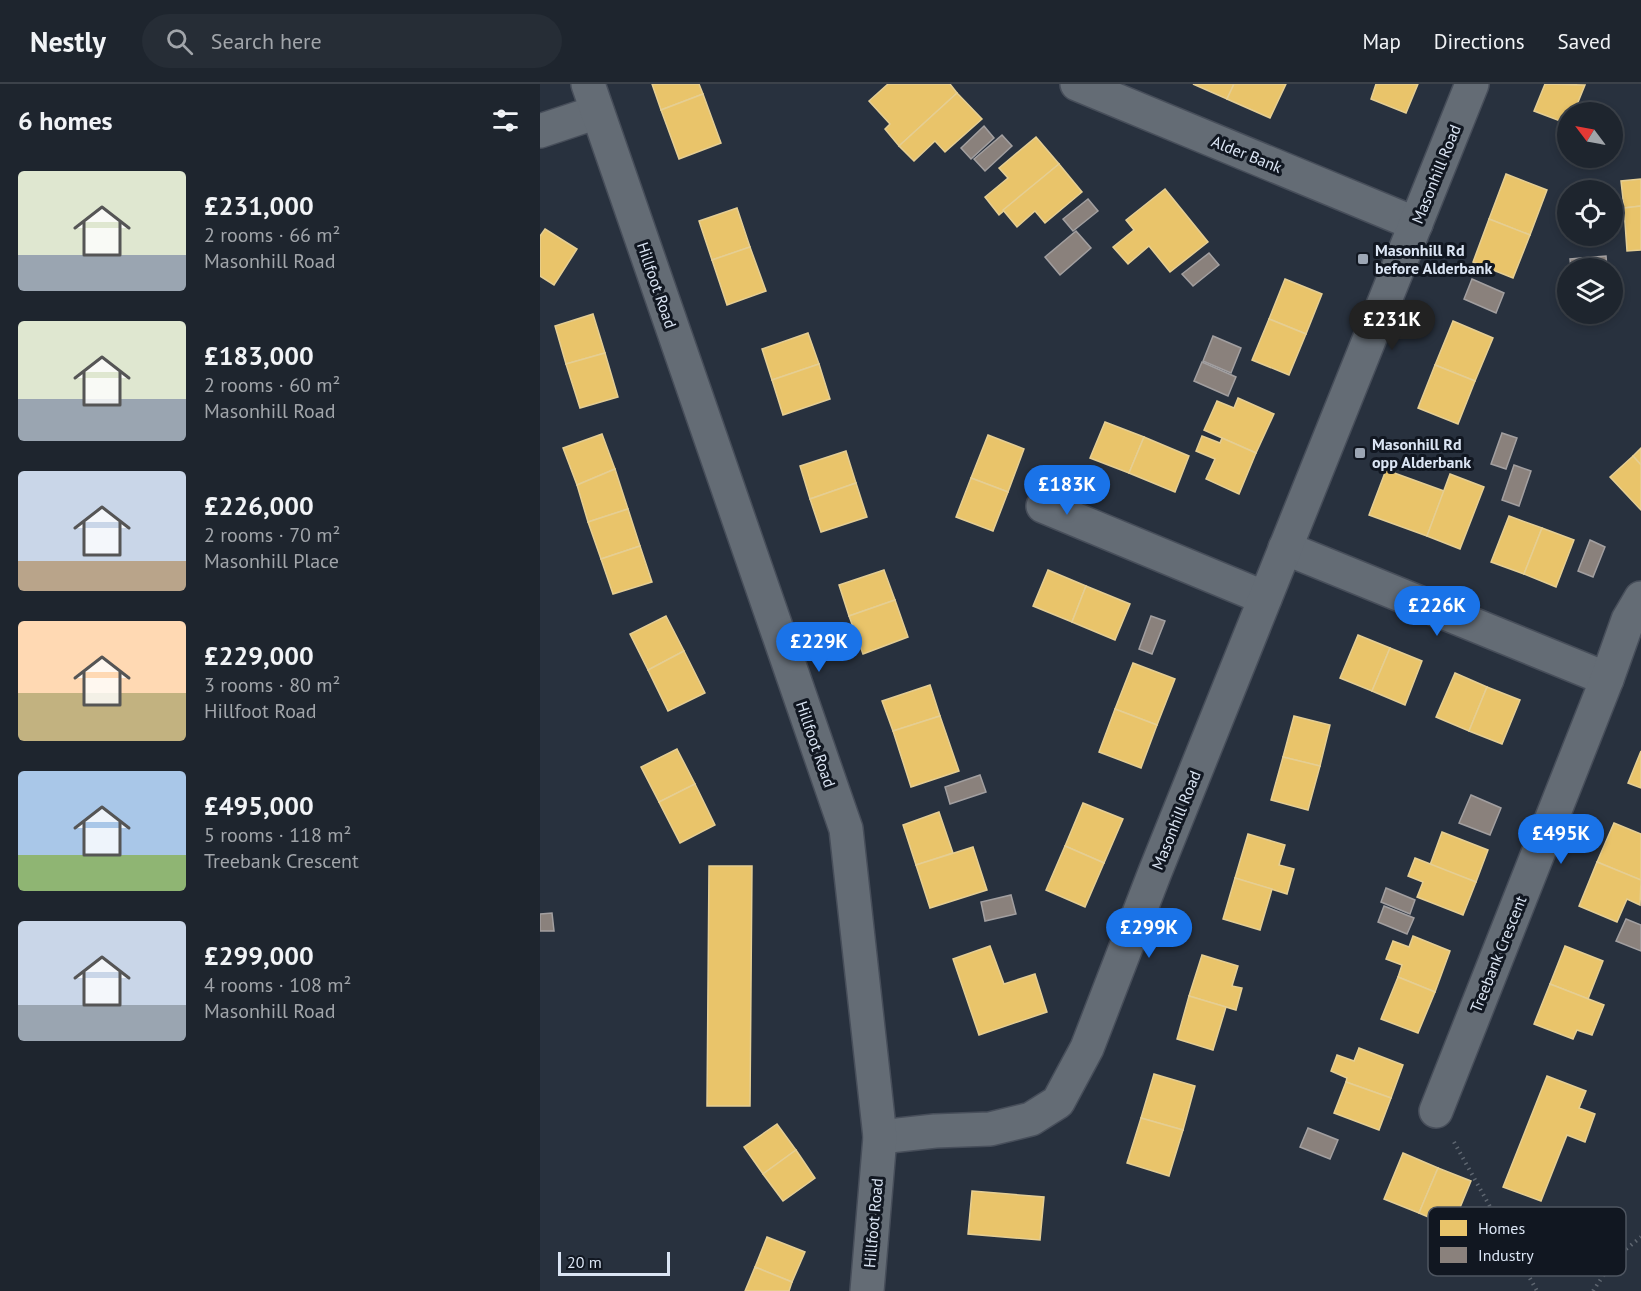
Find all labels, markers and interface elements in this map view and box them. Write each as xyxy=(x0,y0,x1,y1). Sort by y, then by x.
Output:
search box xyxy=(142,14,562,68)
text: Nestly xyxy=(30,23,106,60)
icon: search xyxy=(163,25,196,58)
text: Search here xyxy=(211,27,322,55)
text: Map xyxy=(1362,28,1401,55)
text: Directions xyxy=(1434,28,1525,55)
text: Saved xyxy=(1558,28,1611,55)
north arrow xyxy=(1557,102,1623,168)
map controls xyxy=(1557,102,1623,324)
text: 6 homes xyxy=(18,104,113,137)
icon: filters xyxy=(489,104,522,137)
street label: Masonhill Road xyxy=(1407,121,1465,227)
street label: Alder Bank xyxy=(1209,131,1285,177)
button: locate xyxy=(1557,180,1623,246)
text: £231,000 xyxy=(204,189,314,222)
icon: home xyxy=(66,195,138,267)
text: 2 rooms · 66 m² xyxy=(204,222,340,248)
street label: Hillfoot Road xyxy=(633,239,681,331)
place label: Masonhill Rd before Alderbank xyxy=(1375,240,1492,278)
text: Masonhill Road xyxy=(204,248,335,274)
marker: Masonhill Rd before Alderbank xyxy=(1356,252,1370,266)
button: layers xyxy=(1557,258,1623,324)
pin: £231K xyxy=(1350,300,1434,351)
text: £231K xyxy=(1363,306,1421,332)
text: £183,000 xyxy=(204,339,314,372)
icon: home xyxy=(66,345,138,417)
text: 2 rooms · 60 m² xyxy=(204,372,340,398)
text: Masonhill Road xyxy=(204,398,335,424)
place label: Masonhill Rd opp Alderbank xyxy=(1372,434,1471,472)
marker: Masonhill Rd opp Alderbank xyxy=(1353,446,1367,460)
pin: £183K xyxy=(1025,465,1109,516)
text: £183K xyxy=(1038,471,1096,497)
text: £226,000 xyxy=(204,489,314,522)
icon: home xyxy=(66,495,138,567)
text: 2 rooms · 70 m² xyxy=(204,522,340,548)
text: Masonhill Place xyxy=(204,548,339,574)
pin: £226K xyxy=(1395,586,1479,637)
text: £226K xyxy=(1408,592,1466,618)
pin: £229K xyxy=(777,622,861,673)
text: £229K xyxy=(790,628,848,654)
text: £229,000 xyxy=(204,639,314,672)
icon: home xyxy=(66,645,138,717)
text: 3 rooms · 80 m² xyxy=(204,672,340,698)
text: Hillfoot Road xyxy=(204,698,317,724)
street label: Hillfoot Road xyxy=(792,698,840,790)
street label: Masonhill Road xyxy=(1147,767,1205,873)
text: £495,000 xyxy=(204,789,314,822)
icon: home xyxy=(66,795,138,867)
pin: £495K xyxy=(1519,814,1603,865)
text: £495K xyxy=(1532,820,1590,846)
text: 5 rooms · 118 m² xyxy=(204,822,351,848)
text: Treebank Crescent xyxy=(204,848,359,874)
street label: Treebank Crescent xyxy=(1466,892,1531,1015)
pin: £299K xyxy=(1107,908,1191,959)
text: £299K xyxy=(1120,914,1178,940)
text: £299,000 xyxy=(204,939,314,972)
icon: home xyxy=(66,945,138,1017)
text: 4 rooms · 108 m² xyxy=(204,972,351,998)
text: Masonhill Road xyxy=(204,998,335,1024)
street label: Hillfoot Road xyxy=(859,1177,887,1269)
legend xyxy=(1428,1207,1626,1276)
text: Homes xyxy=(1478,1218,1525,1238)
text: Industry xyxy=(1478,1245,1534,1265)
scale bar xyxy=(558,1249,670,1276)
text: 20 m xyxy=(567,1252,602,1272)

